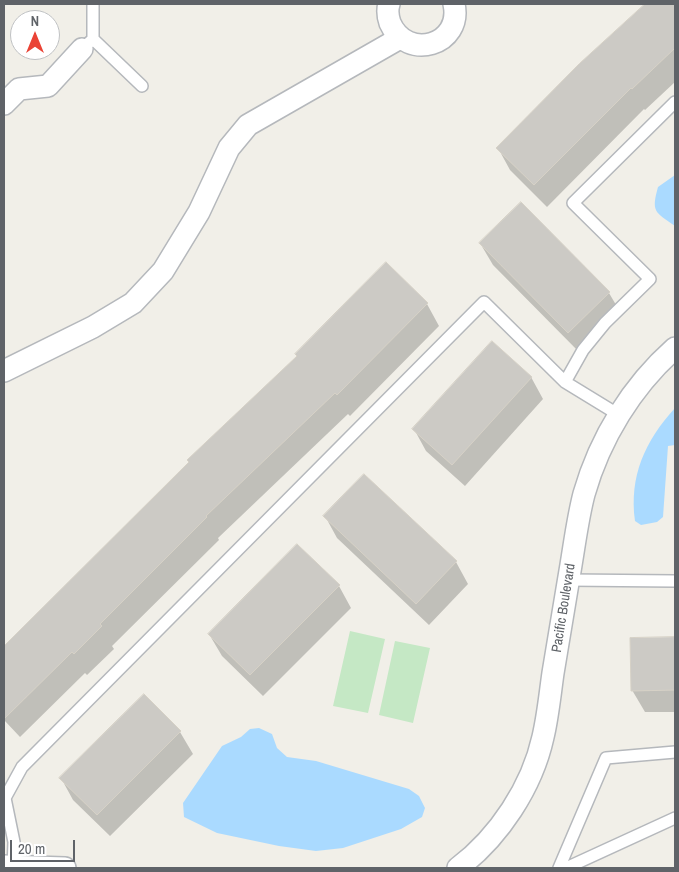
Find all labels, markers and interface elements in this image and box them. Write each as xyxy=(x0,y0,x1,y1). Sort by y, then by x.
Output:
north arrow xyxy=(10,10,60,60)
text: N xyxy=(31,12,39,30)
street label: Pacific Boulevard xyxy=(549,562,579,654)
scale bar xyxy=(12,830,78,862)
text: 20 m xyxy=(18,838,45,859)

